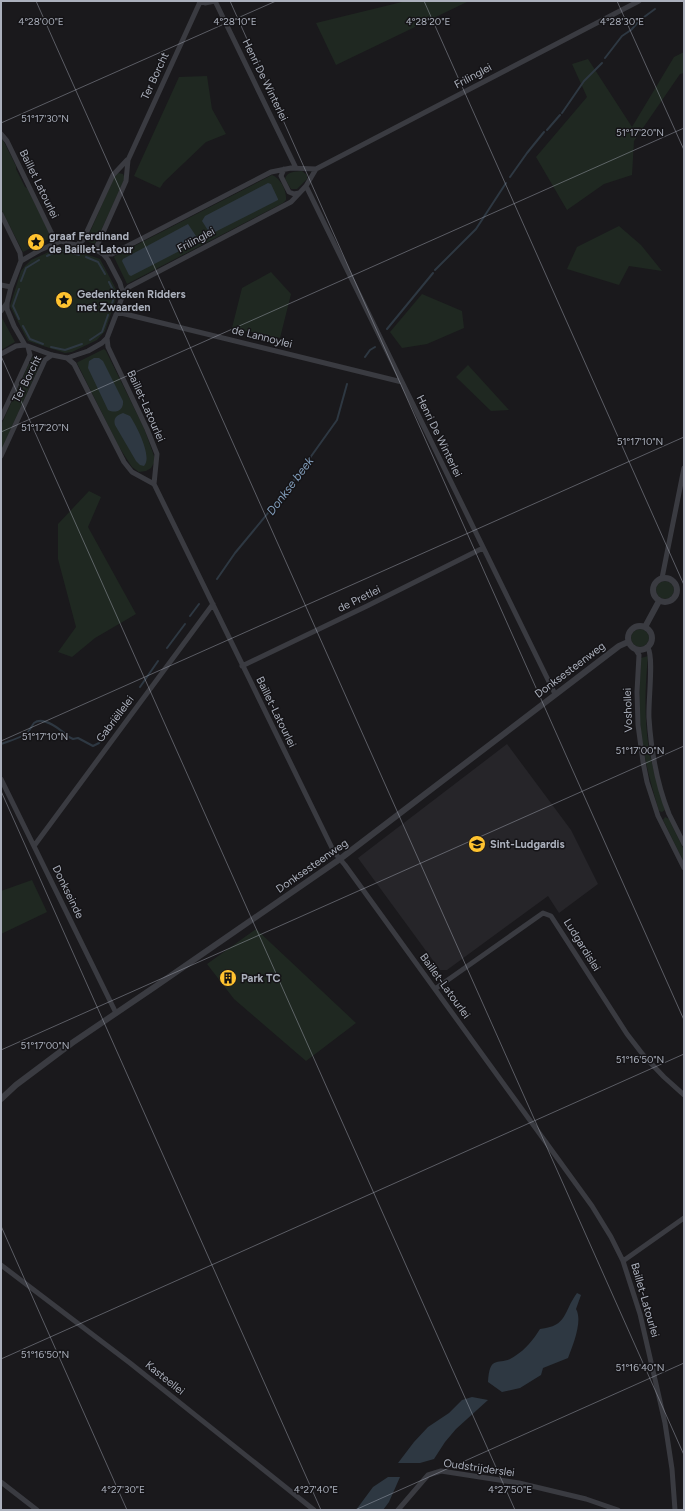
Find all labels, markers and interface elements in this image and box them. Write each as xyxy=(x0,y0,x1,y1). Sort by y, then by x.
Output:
text: 4°28'00"E xyxy=(18,15,64,28)
text: 4°28'10"E xyxy=(213,15,257,28)
text: 4°28'20"E xyxy=(406,15,450,28)
text: 4°28'30"E xyxy=(600,15,644,28)
street label: Henri De Winterlei xyxy=(239,37,291,123)
street label: Ter Borcht xyxy=(138,50,172,102)
street label: Frilinglei xyxy=(452,61,494,91)
text: 51°17'30"N xyxy=(21,112,69,125)
text: 51°17'20"N xyxy=(616,126,664,139)
street label: Baillet Latourlei xyxy=(17,147,61,221)
street label: Frilinglei xyxy=(175,225,217,255)
place label: graaf Ferdinand de Baillet-Latour xyxy=(49,230,134,256)
place icon: graaf Ferdinand de Baillet-Latour xyxy=(26,232,46,252)
place label: Gedenkteken Ridders met Zwaarden xyxy=(77,288,186,314)
place icon: Gedenkteken Ridders met Zwaarden xyxy=(54,290,74,310)
street label: de Lannoylei xyxy=(230,323,294,351)
street label: Ter Borcht xyxy=(10,353,44,405)
street label: Baillet-Latourlei xyxy=(124,368,168,444)
street label: Henri De Winterlei xyxy=(413,393,465,479)
text: 51°17'20"N xyxy=(21,421,69,434)
text: 51°17'10"N xyxy=(617,435,663,448)
water label: Donkse beek xyxy=(264,453,317,518)
street label: de Pretlei xyxy=(335,583,383,615)
street label: Donksesteenweg xyxy=(532,639,608,701)
street label: Baillet-Latourlei xyxy=(253,674,299,750)
street label: Voshollei xyxy=(621,687,635,733)
street label: Gabriëllelei xyxy=(93,693,137,745)
text: 51°17'10"N xyxy=(22,730,68,743)
text: 51°17'00"N xyxy=(616,744,664,757)
school or university icon: Sint-Ludgardis xyxy=(467,834,487,854)
street label: Donksesteenweg xyxy=(274,836,350,896)
place label: Sint-Ludgardis xyxy=(490,838,565,851)
street label: Donkseinde xyxy=(50,863,86,921)
street label: Ludgardislei xyxy=(561,916,603,974)
street label: Baillet-Latourlei xyxy=(417,951,473,1021)
building icon: Park TC xyxy=(218,968,238,988)
place label: Park TC xyxy=(241,972,281,985)
text: 51°17'00"N xyxy=(21,1039,69,1052)
text: 51°16'50"N xyxy=(616,1053,664,1066)
street label: Baillet-Latourlei xyxy=(628,1261,662,1339)
text: 51°16'50"N xyxy=(21,1348,69,1361)
street label: Kasteellei xyxy=(143,1358,187,1398)
text: 51°16'40"N xyxy=(616,1361,664,1374)
street label: Oudstrijderslei xyxy=(442,1457,516,1479)
text: 4°27'30"E xyxy=(101,1483,145,1496)
text: 4°27'40"E xyxy=(294,1483,338,1496)
text: 4°27'50"E xyxy=(488,1483,532,1496)

